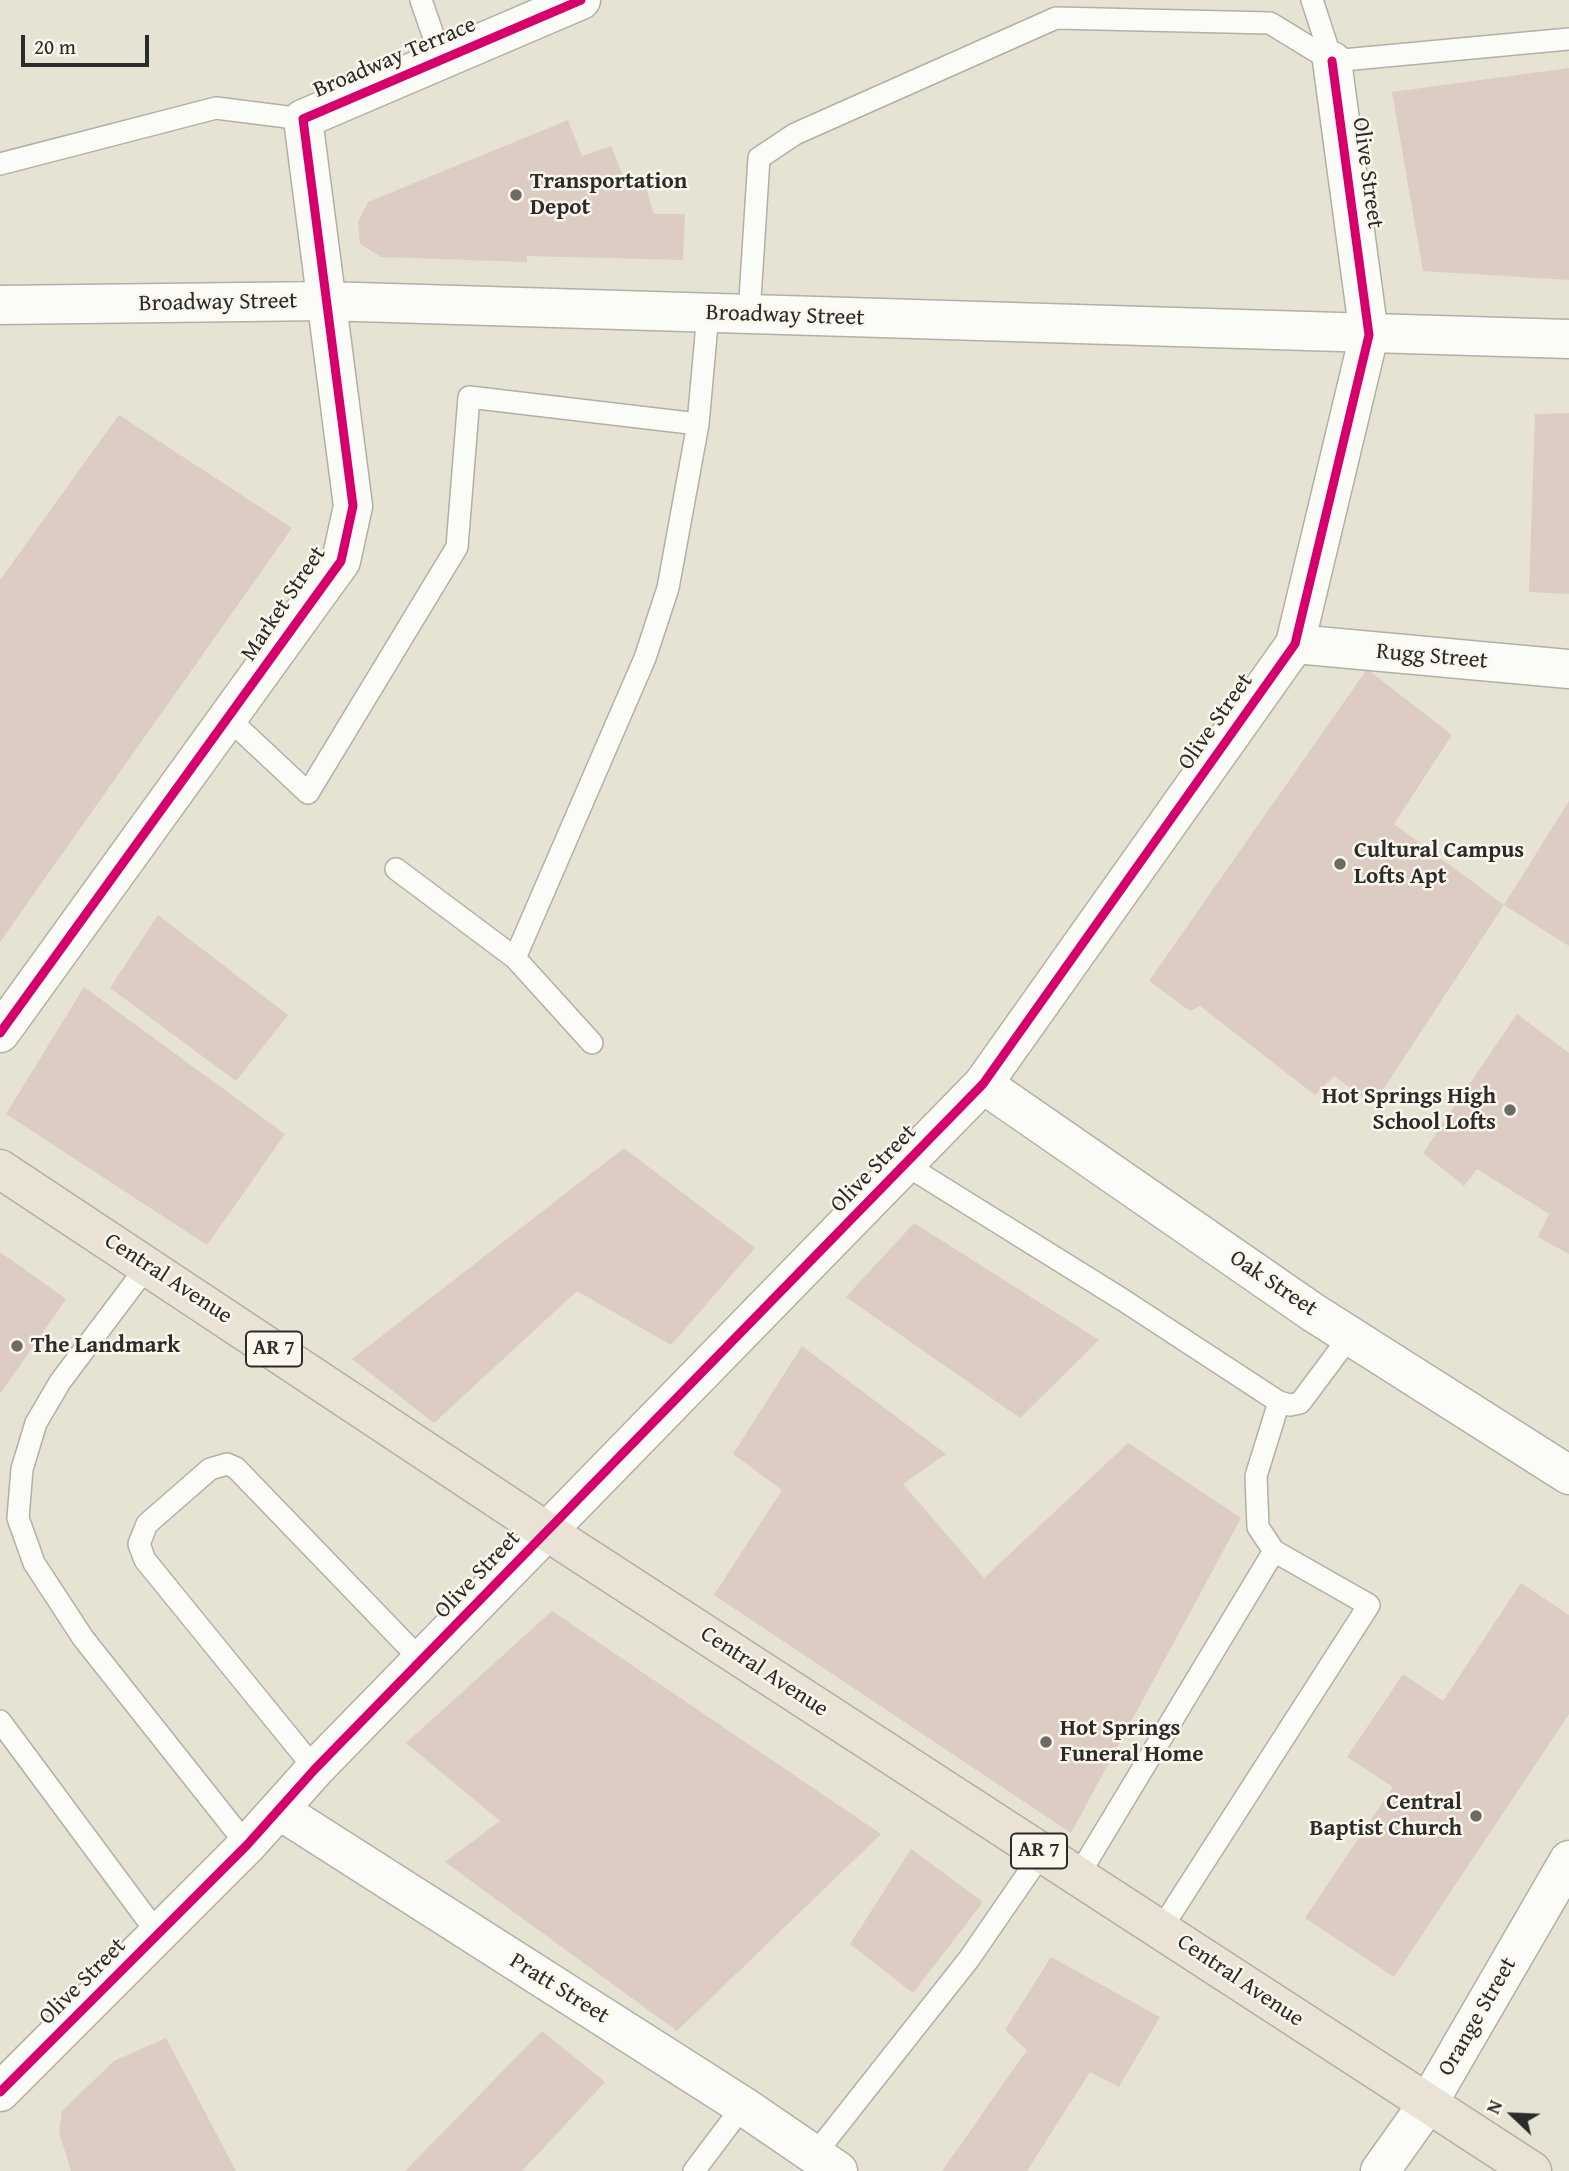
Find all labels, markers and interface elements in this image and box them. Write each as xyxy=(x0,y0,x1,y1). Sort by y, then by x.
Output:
street label: Broadway Terrace xyxy=(310,11,480,105)
scale bar xyxy=(24,21,152,65)
text: 20 m xyxy=(34,31,76,62)
street label: Olive Street xyxy=(1346,116,1388,230)
place label: Transportation Depot xyxy=(530,168,687,222)
marker: Transportation Depot xyxy=(508,187,524,203)
street label: Broadway Street xyxy=(138,288,298,318)
street label: Broadway Street xyxy=(705,299,865,333)
street label: Market Street xyxy=(235,541,333,667)
street label: Rugg Street xyxy=(1375,638,1489,676)
street label: Olive Street xyxy=(1173,668,1259,776)
place label: Cultural Campus Lofts Apt xyxy=(1354,837,1524,891)
marker: Cultural Campus Lofts Apt xyxy=(1332,856,1348,872)
place label: Hot Springs High School Lofts xyxy=(1322,1083,1496,1137)
marker: Hot Springs High School Lofts xyxy=(1502,1102,1518,1118)
street label: Olive Street xyxy=(825,1119,923,1219)
street label: Central Avenue xyxy=(99,1227,237,1331)
street label: Oak Street xyxy=(1224,1245,1322,1323)
place label: The Landmark xyxy=(31,1332,180,1360)
road number: AR 7 xyxy=(246,1332,302,1366)
marker: The Landmark xyxy=(9,1338,25,1354)
street label: Olive Street xyxy=(429,1525,527,1625)
street label: Central Avenue xyxy=(695,1620,833,1724)
place label: Hot Springs Funeral Home xyxy=(1060,1715,1203,1769)
marker: Hot Springs Funeral Home xyxy=(1038,1734,1054,1750)
place label: Central Baptist Church xyxy=(1310,1789,1462,1843)
marker: Central Baptist Church xyxy=(1468,1808,1484,1824)
road number: AR 7 xyxy=(1011,1834,1067,1868)
street label: Central Avenue xyxy=(1171,1929,1309,2033)
street label: Olive Street xyxy=(34,1933,132,2031)
street label: Pratt Street xyxy=(504,1948,614,2030)
street label: Orange Street xyxy=(1433,1953,1523,2081)
north arrow xyxy=(1478,2080,1548,2150)
text: N xyxy=(1478,2095,1509,2118)

